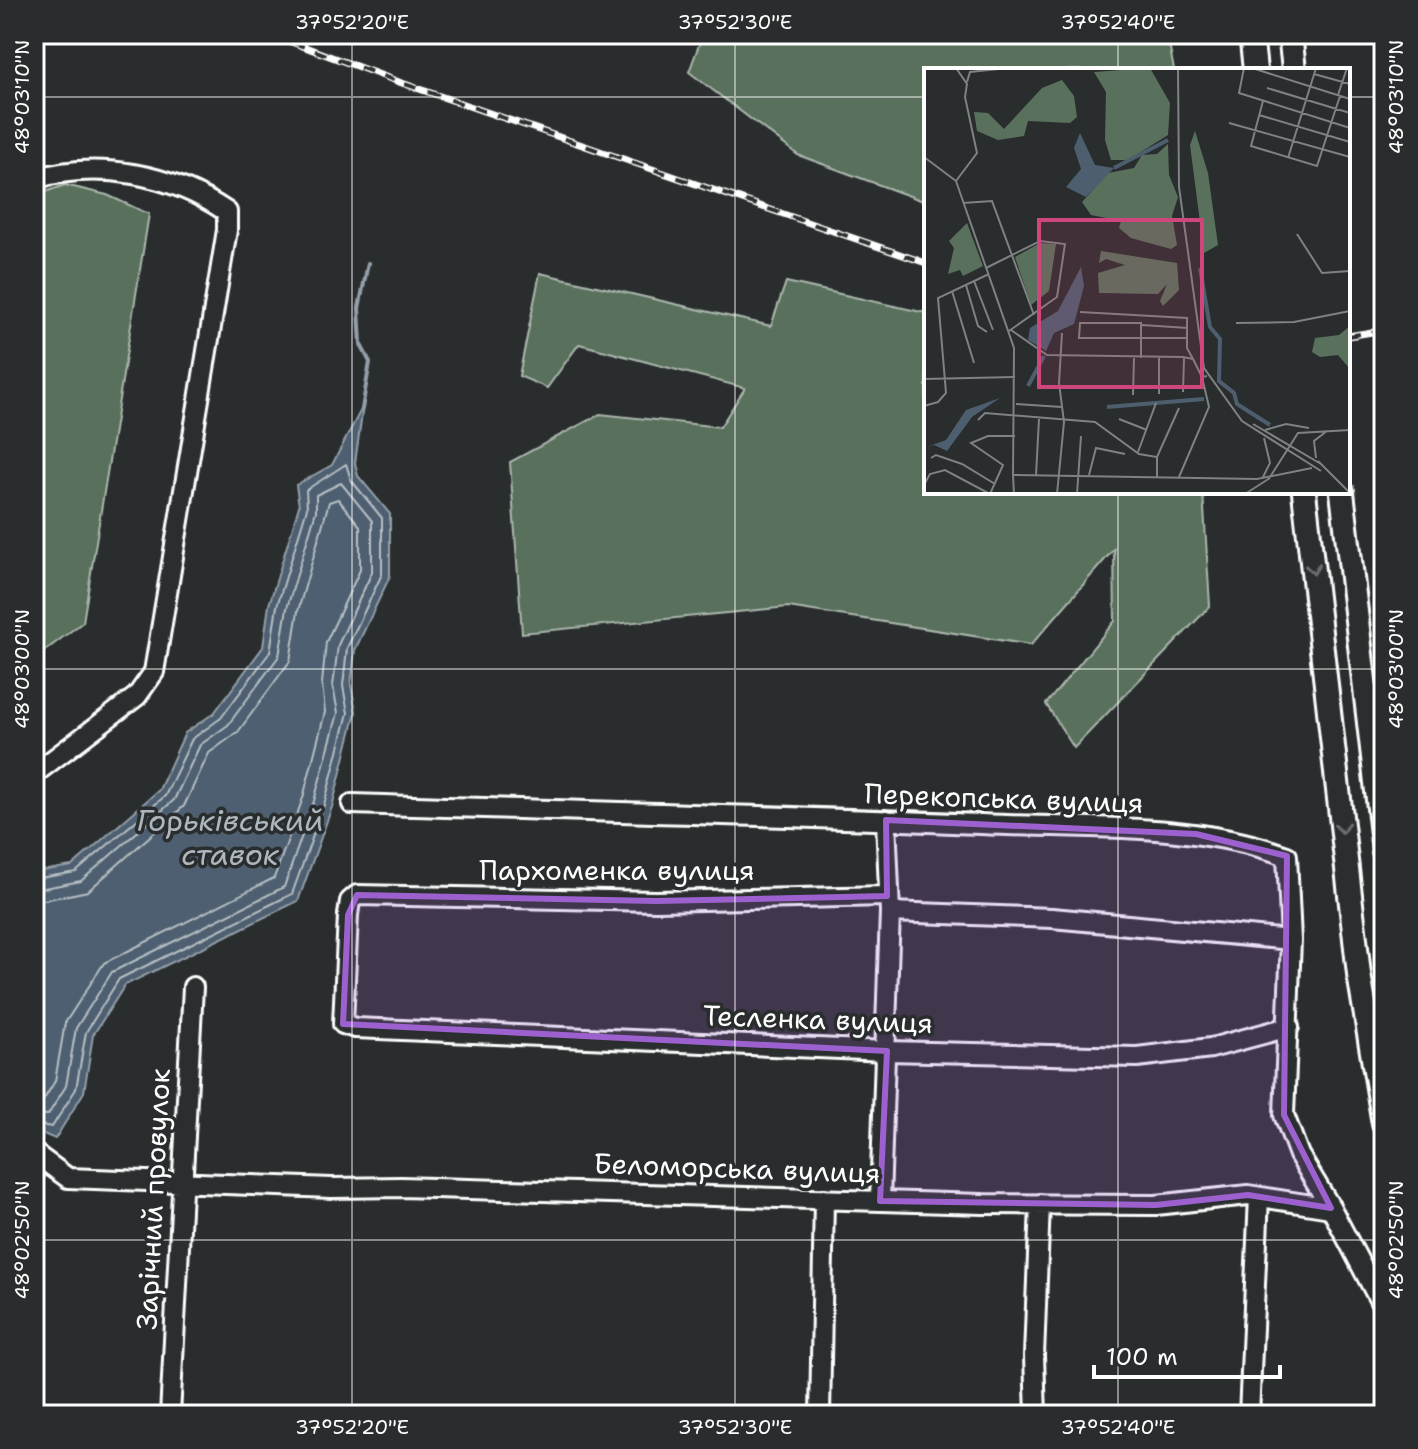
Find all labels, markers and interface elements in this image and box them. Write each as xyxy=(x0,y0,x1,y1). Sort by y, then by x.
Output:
text: 37°52'20"E xyxy=(295,9,409,35)
text: 37°52'30"E xyxy=(678,9,792,35)
text: 37°52'40"E xyxy=(1061,9,1175,35)
text: 48°03'10"N xyxy=(9,40,35,154)
text: 48°03'10"N xyxy=(1383,40,1409,154)
inset map xyxy=(924,68,1350,494)
one-way arrow xyxy=(1304,563,1321,576)
text: 48°03'00"N xyxy=(9,609,35,729)
text: 48°03'00"N xyxy=(1383,609,1409,729)
street label: Перекопська вулиця xyxy=(864,774,1144,822)
water label: Горьківський ставок xyxy=(136,800,324,875)
one-way arrow xyxy=(1334,822,1351,835)
street label: Пархоменка вулиця xyxy=(479,851,755,889)
street label: Тесленка вулиця xyxy=(702,996,934,1042)
street label: Зарічний провулок xyxy=(127,1067,179,1331)
street label: Беломорська вулиця xyxy=(593,1144,881,1192)
text: 48°02'50"N xyxy=(9,1181,35,1299)
text: 48°02'50"N xyxy=(1383,1181,1409,1299)
scale bar xyxy=(1094,1329,1280,1379)
text: 100 m xyxy=(1106,1341,1178,1373)
text: 37°52'20"E xyxy=(295,1414,409,1440)
text: 37°52'30"E xyxy=(678,1414,792,1440)
text: 37°52'40"E xyxy=(1061,1414,1175,1440)

